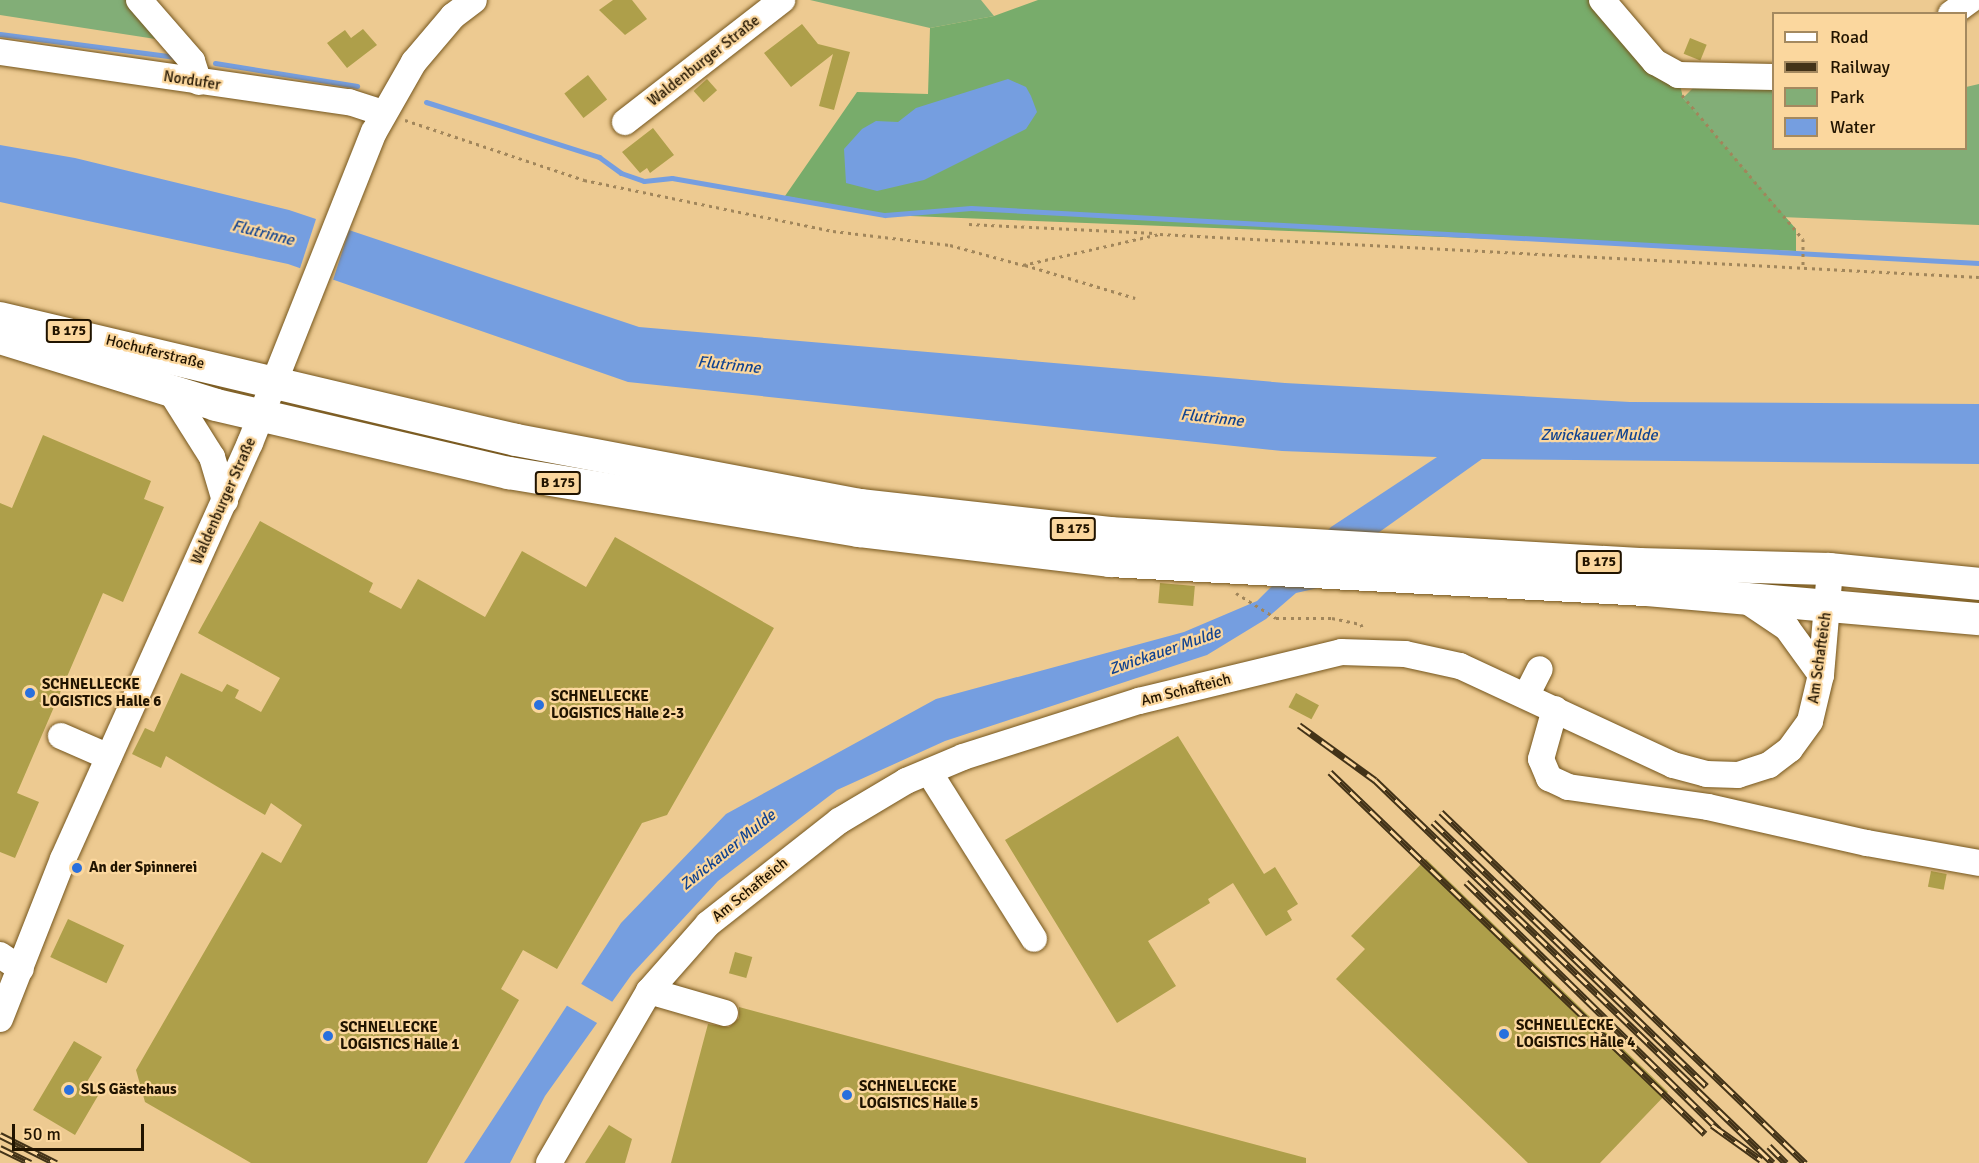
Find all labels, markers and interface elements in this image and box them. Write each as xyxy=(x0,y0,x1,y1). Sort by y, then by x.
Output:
street label: Waldenburger Straße xyxy=(644,12,764,110)
legend xyxy=(1772,12,1967,150)
text: Road xyxy=(1830,26,1869,48)
text: Railway xyxy=(1830,56,1890,78)
street label: Nordufer xyxy=(162,68,222,94)
text: Park xyxy=(1830,86,1865,108)
text: Water xyxy=(1830,116,1875,138)
water label: Flutrinne xyxy=(230,216,296,250)
road number: B 175 xyxy=(45,320,93,342)
street label: Hochuferstraße xyxy=(104,331,206,373)
water label: Flutrinne xyxy=(697,352,761,378)
water label: Flutrinne xyxy=(1180,405,1244,431)
water label: Zwickauer Mulde xyxy=(1540,425,1658,445)
street label: Waldenburger Straße xyxy=(188,435,260,567)
road number: B 175 xyxy=(534,472,582,494)
road number: B 175 xyxy=(1049,518,1097,540)
road number: B 175 xyxy=(1575,551,1623,573)
street label: Am Schafteich xyxy=(1805,611,1835,705)
water label: Zwickauer Mulde xyxy=(1107,623,1223,679)
street label: Am Schafteich xyxy=(1139,670,1233,710)
place label: SCHNELLECKE LOGISTICS Halle 6 xyxy=(42,675,161,710)
marker: SCHNELLECKE LOGISTICS Halle 6 xyxy=(23,686,37,700)
place label: SCHNELLECKE LOGISTICS Halle 2-3 xyxy=(551,687,684,722)
marker: SCHNELLECKE LOGISTICS Halle 2-3 xyxy=(532,698,546,712)
water label: Zwickauer Mulde xyxy=(676,806,780,894)
street label: Am Schafteich xyxy=(709,854,791,926)
place label: An der Spinnerei xyxy=(89,859,197,877)
marker: An der Spinnerei xyxy=(70,861,84,875)
place label: SCHNELLECKE LOGISTICS Halle 4 xyxy=(1516,1016,1635,1051)
place label: SCHNELLECKE LOGISTICS Halle 1 xyxy=(340,1018,459,1053)
marker: SCHNELLECKE LOGISTICS Halle 4 xyxy=(1497,1027,1511,1041)
marker: SCHNELLECKE LOGISTICS Halle 1 xyxy=(321,1029,335,1043)
place label: SCHNELLECKE LOGISTICS Halle 5 xyxy=(859,1077,978,1112)
place label: SLS Gästehaus xyxy=(81,1081,177,1099)
marker: SLS Gästehaus xyxy=(62,1083,76,1097)
marker: SCHNELLECKE LOGISTICS Halle 5 xyxy=(840,1088,854,1102)
scale bar xyxy=(15,1112,147,1150)
text: 50 m xyxy=(23,1123,61,1145)

